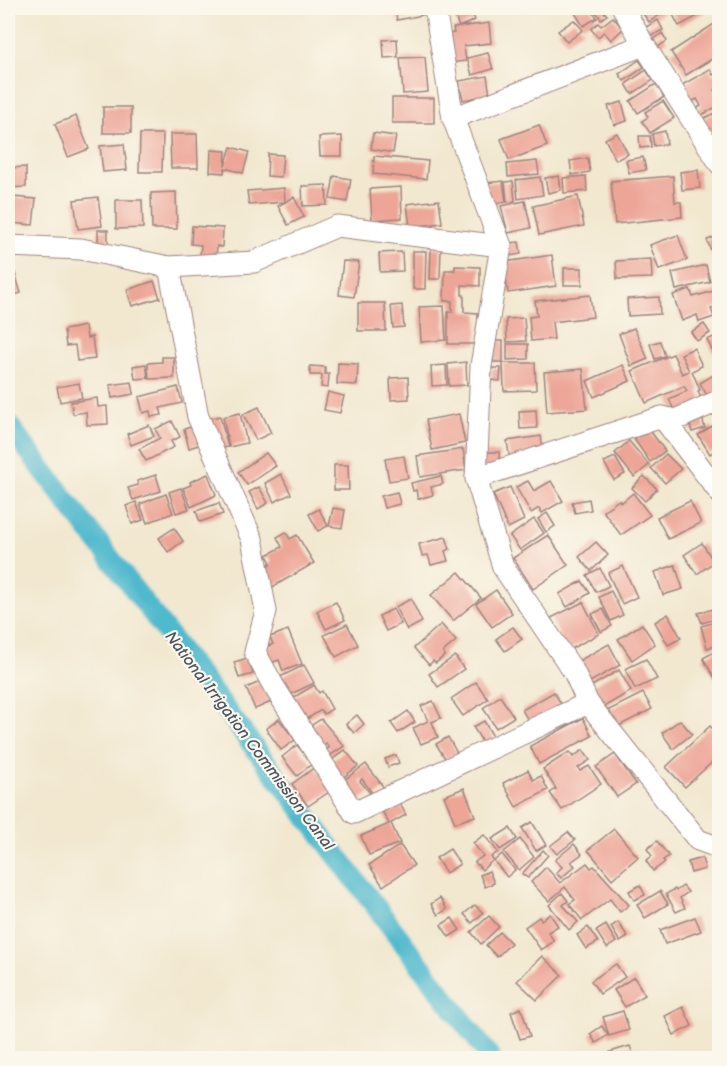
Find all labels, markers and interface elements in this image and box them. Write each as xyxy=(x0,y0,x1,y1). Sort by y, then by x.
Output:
water label: National Irrigation Commission Canal xyxy=(160,628,338,855)

